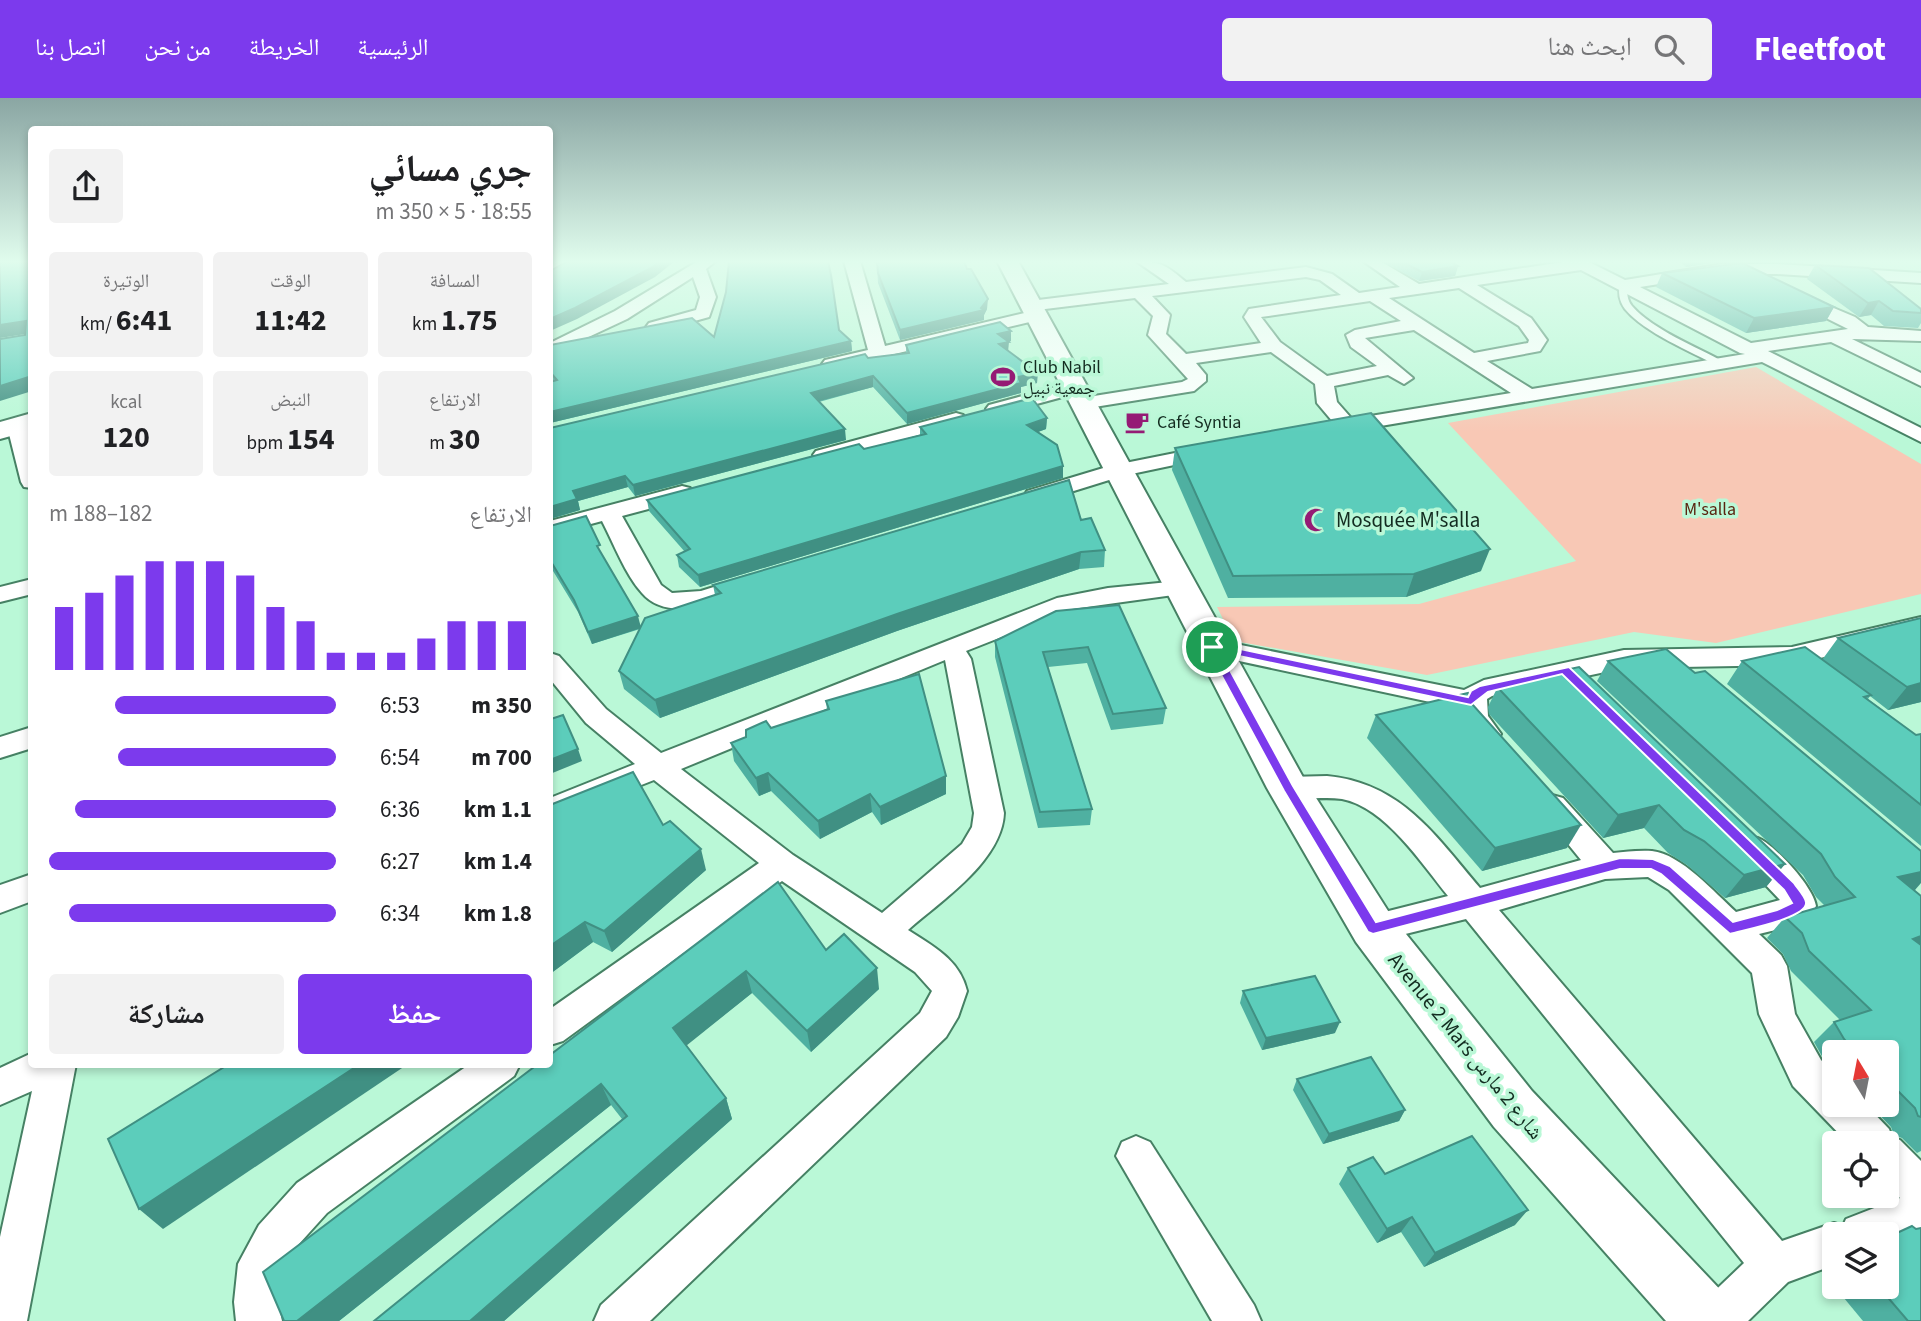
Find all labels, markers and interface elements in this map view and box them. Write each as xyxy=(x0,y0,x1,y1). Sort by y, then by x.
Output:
search box xyxy=(1222,18,1712,81)
text: Fleetfoot xyxy=(1754,26,1886,73)
text: ابحث هنا xyxy=(1548,28,1632,65)
text: اتصل بنا xyxy=(35,30,106,65)
text: من نحن xyxy=(144,30,211,65)
text: الخريطة xyxy=(249,30,319,65)
text: الرئيسية xyxy=(357,30,429,65)
icon: search xyxy=(1650,30,1688,68)
text: جري مسائي xyxy=(368,142,532,196)
button: share xyxy=(49,149,123,223)
text: 18:55 · 5 × 350 m xyxy=(376,195,532,228)
text: الوتيرة xyxy=(103,268,149,295)
text: الوقت xyxy=(270,268,311,295)
text: المسافة xyxy=(430,268,480,295)
text: 6:41 xyxy=(116,299,172,342)
text: 11:42 xyxy=(254,299,327,342)
text: 1.75 xyxy=(441,299,498,342)
text: /km xyxy=(80,311,116,338)
text: km xyxy=(412,311,441,338)
place label: Club Nabil جمعية نبيل xyxy=(1023,355,1101,401)
sports icon: Club Nabil جمعية نبيل xyxy=(989,363,1017,391)
text: النبض xyxy=(270,387,311,414)
text: الارتفاع xyxy=(429,387,481,414)
text: kcal xyxy=(110,389,142,416)
cafe icon: Café Syntia xyxy=(1123,408,1151,436)
place label: Café Syntia xyxy=(1157,410,1241,435)
text: 120 xyxy=(102,416,150,459)
text: 154 xyxy=(287,418,335,461)
text: 30 xyxy=(449,418,480,461)
text: bpm xyxy=(246,430,287,457)
text: m xyxy=(429,430,449,457)
text: 182–188 m xyxy=(49,497,152,530)
park label: M'salla xyxy=(1684,497,1736,522)
text: الارتفاع xyxy=(469,498,532,531)
place label: Mosquée M'salla xyxy=(1336,505,1480,535)
mosque icon: Mosquée M'salla xyxy=(1302,506,1330,534)
pin xyxy=(1182,617,1242,677)
icon: arrive xyxy=(1193,628,1231,666)
text: 6:53 xyxy=(380,689,420,722)
text: 350 m xyxy=(471,689,532,722)
text: 6:54 xyxy=(380,741,420,774)
text: 700 m xyxy=(471,741,532,774)
text: 6:36 xyxy=(380,793,420,826)
text: 1.1 km xyxy=(464,793,532,826)
text: 6:27 xyxy=(380,845,420,878)
text: 1.4 km xyxy=(464,845,532,878)
text: 6:34 xyxy=(380,897,420,930)
text: 1.8 km xyxy=(464,897,532,930)
street label: Avenue 2 Mars شارع 2 مارس xyxy=(1381,946,1551,1146)
button: مشاركة xyxy=(49,974,284,1054)
button: حفظ xyxy=(298,974,532,1054)
north arrow xyxy=(1822,1040,1899,1116)
map controls xyxy=(1822,1040,1899,1299)
button: locate xyxy=(1822,1131,1899,1208)
button: layers xyxy=(1822,1222,1899,1299)

